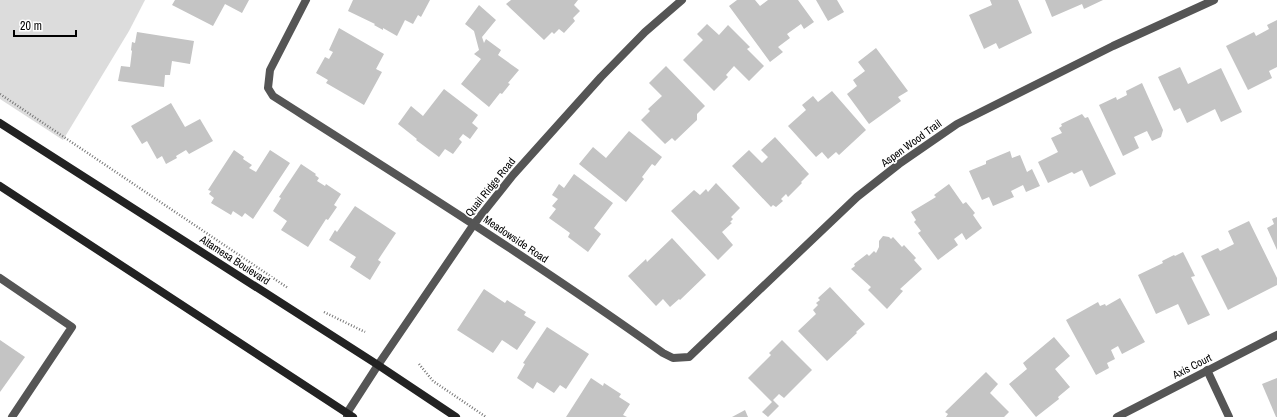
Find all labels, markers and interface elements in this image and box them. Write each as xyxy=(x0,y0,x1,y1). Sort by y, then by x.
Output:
scale bar xyxy=(14,12,76,38)
text: 20 m xyxy=(20,18,42,34)
street label: Aspen Wood Trail xyxy=(877,116,944,170)
street label: Quail Ridge Road xyxy=(462,155,518,219)
street label: Meadowside Road xyxy=(481,212,551,266)
street label: Altamesa Boulevard xyxy=(197,232,273,288)
street label: Axis Court xyxy=(1169,350,1214,382)

